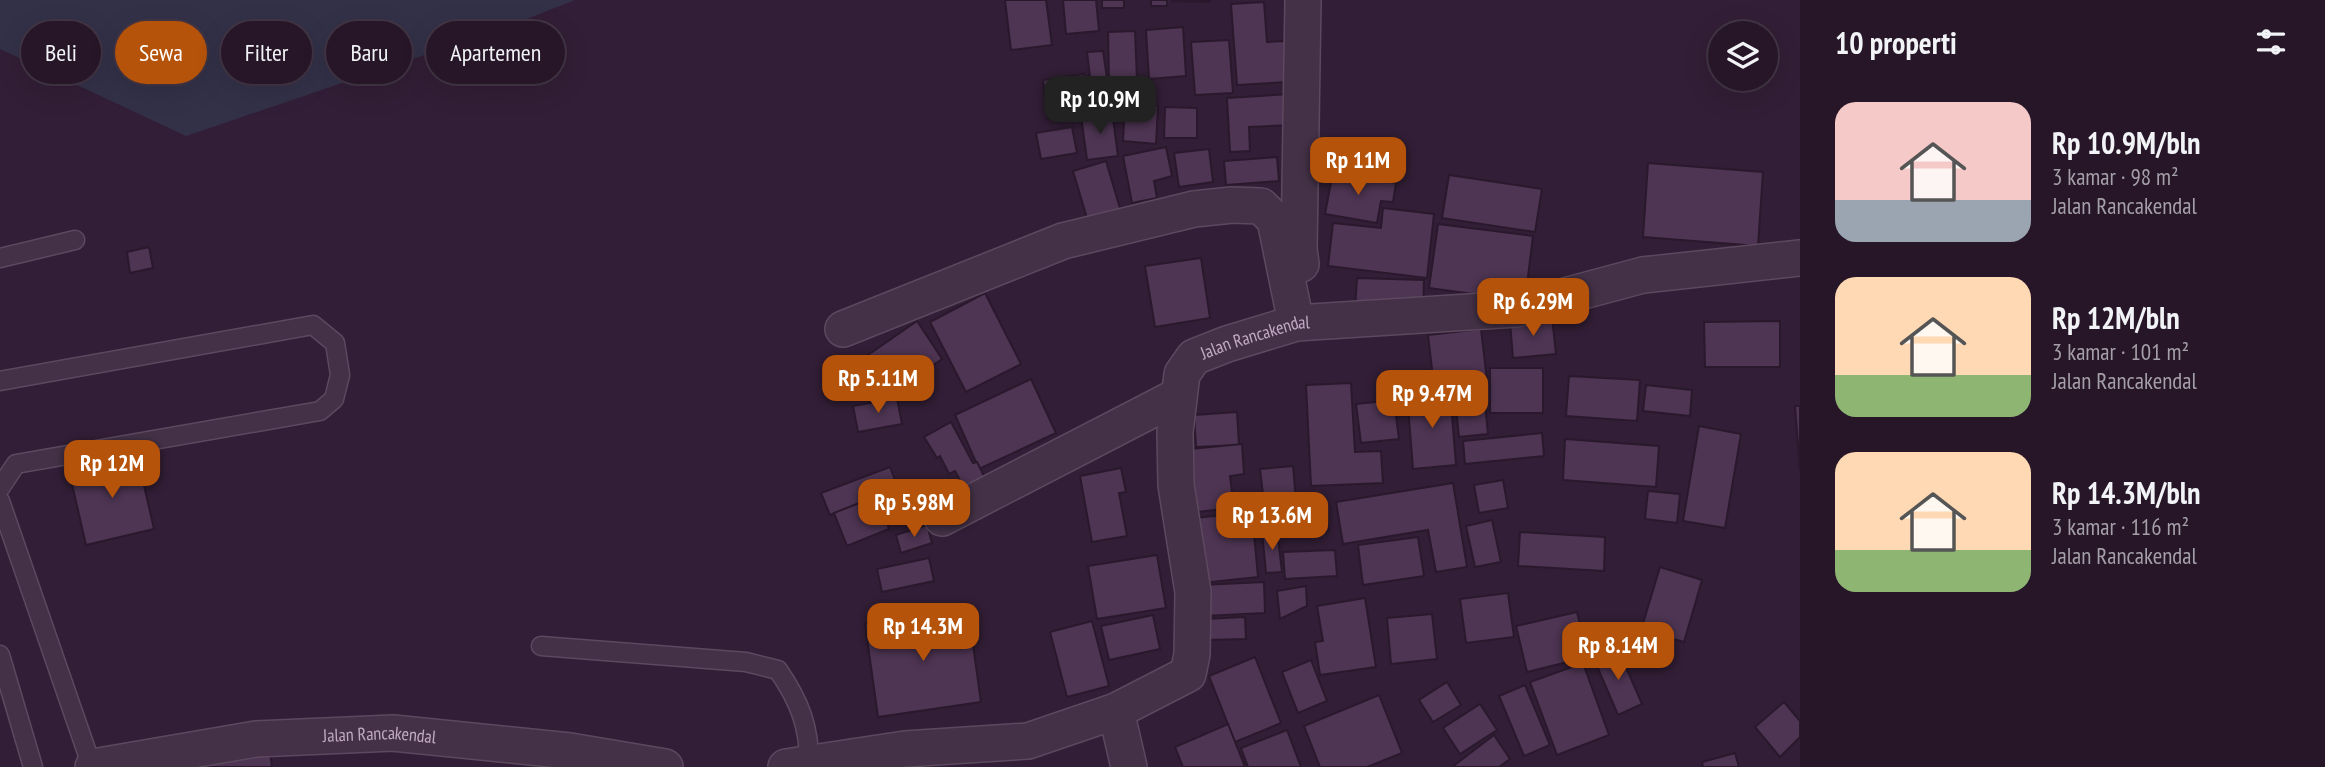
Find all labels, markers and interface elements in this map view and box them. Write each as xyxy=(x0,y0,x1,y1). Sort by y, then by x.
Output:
chip: Beli xyxy=(21,21,101,84)
chip: Sewa xyxy=(115,21,207,84)
chip: Filter xyxy=(221,21,312,84)
chip: Baru xyxy=(326,21,412,84)
chip: Apartemen xyxy=(426,21,565,84)
map controls xyxy=(1708,21,1778,91)
button: layers xyxy=(1708,21,1778,91)
text: 10 properti xyxy=(1835,23,1957,62)
icon: filters xyxy=(2252,23,2290,61)
pin: Rp 10.9M xyxy=(1028,76,1172,136)
text: Rp 10.9M xyxy=(1060,84,1140,113)
text: Rp 10.9M/bln xyxy=(2052,123,2200,162)
icon: home xyxy=(1891,130,1975,214)
pin: Rp 11M xyxy=(1301,138,1415,197)
text: Rp 11M xyxy=(1326,145,1390,174)
text: 3 kamar · 98 m² xyxy=(2052,162,2179,191)
text: Jalan Rancakendal xyxy=(2052,191,2197,220)
pin: Rp 6.29M xyxy=(1461,278,1605,338)
text: Rp 6.29M xyxy=(1493,286,1573,315)
text: Rp 12M/bln xyxy=(2052,298,2180,337)
icon: home xyxy=(1891,305,1975,389)
street label: Jalan Rancakendal xyxy=(1196,310,1311,365)
text: 3 kamar · 101 m² xyxy=(2052,337,2189,366)
pin: Rp 5.11M xyxy=(806,356,950,415)
text: Rp 5.11M xyxy=(838,363,918,392)
text: Jalan Rancakendal xyxy=(2052,366,2197,395)
pin: Rp 9.47M xyxy=(1360,370,1504,430)
text: Rp 9.47M xyxy=(1392,378,1472,407)
pin: Rp 12M xyxy=(55,440,169,500)
text: Rp 12M xyxy=(80,448,144,477)
text: Rp 14.3M/bln xyxy=(2052,473,2200,512)
pin: Rp 5.98M xyxy=(842,480,986,539)
icon: home xyxy=(1891,480,1975,564)
text: Rp 5.98M xyxy=(874,487,954,516)
pin: Rp 13.6M xyxy=(1200,492,1344,552)
text: Rp 13.6M xyxy=(1232,500,1312,529)
text: 3 kamar · 116 m² xyxy=(2052,512,2189,541)
text: Jalan Rancakendal xyxy=(2052,541,2197,570)
pin: Rp 14.3M xyxy=(851,604,995,663)
text: Rp 14.3M xyxy=(883,611,963,640)
pin: Rp 8.14M xyxy=(1546,622,1690,682)
text: Rp 8.14M xyxy=(1578,630,1658,659)
street label: Jalan Rancakendal xyxy=(321,721,438,748)

